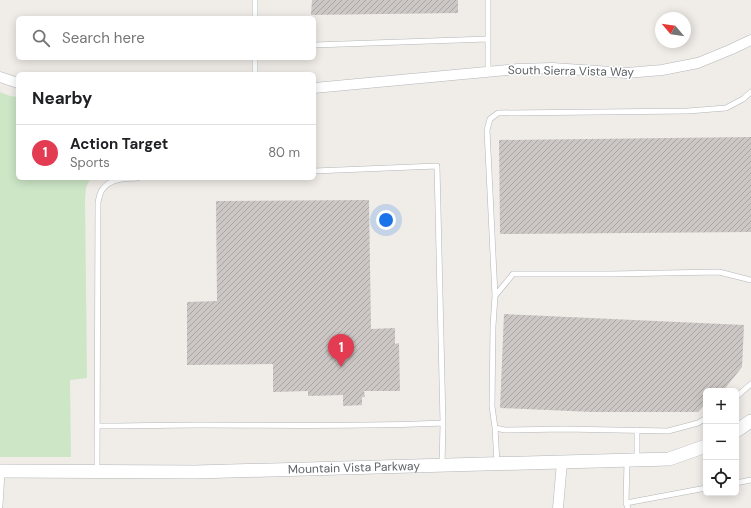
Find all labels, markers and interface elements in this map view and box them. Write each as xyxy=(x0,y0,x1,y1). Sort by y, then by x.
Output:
north arrow xyxy=(655,12,691,48)
search box xyxy=(16,16,316,60)
icon: search xyxy=(30,27,52,49)
text: Search here xyxy=(62,28,145,48)
street label: South Sierra Vista Way xyxy=(508,62,635,80)
text: Nearby xyxy=(32,87,92,109)
text: Action Target xyxy=(70,134,168,154)
text: 1 xyxy=(43,144,47,161)
text: 80 m xyxy=(268,144,300,161)
text: Sports xyxy=(70,154,110,171)
your location xyxy=(376,210,396,230)
pin: 1 xyxy=(328,334,354,367)
map controls xyxy=(703,388,739,496)
button: + xyxy=(703,388,739,424)
button: − xyxy=(703,424,739,460)
street label: Mountain Vista Parkway xyxy=(288,458,420,477)
button: locate xyxy=(703,460,739,496)

